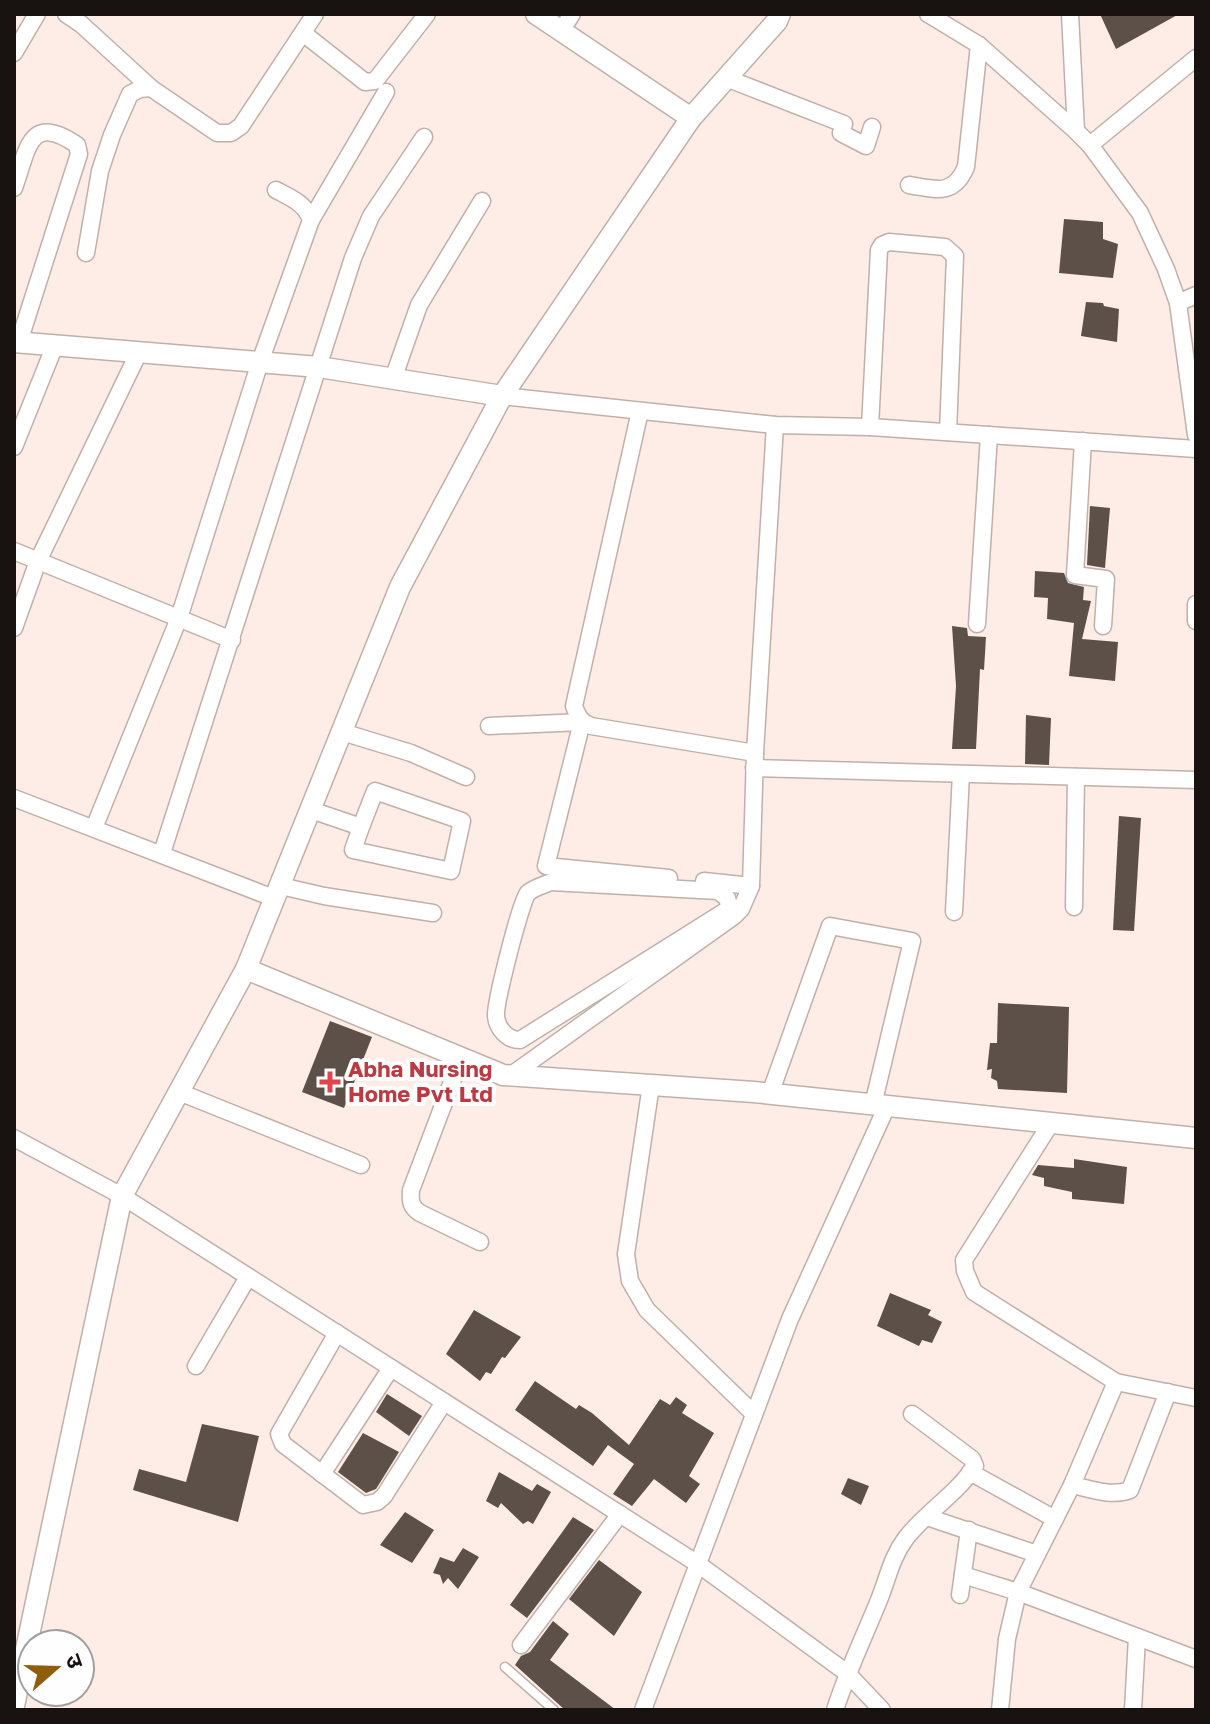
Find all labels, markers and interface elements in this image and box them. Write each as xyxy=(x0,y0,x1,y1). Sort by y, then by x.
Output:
place label: Abha Nursing Home Pvt Ltd xyxy=(348,1055,493,1107)
marker: Abha Nursing Home Pvt Ltd xyxy=(319,1071,341,1093)
north arrow xyxy=(16,1628,96,1708)
text: उ xyxy=(60,1650,91,1673)

